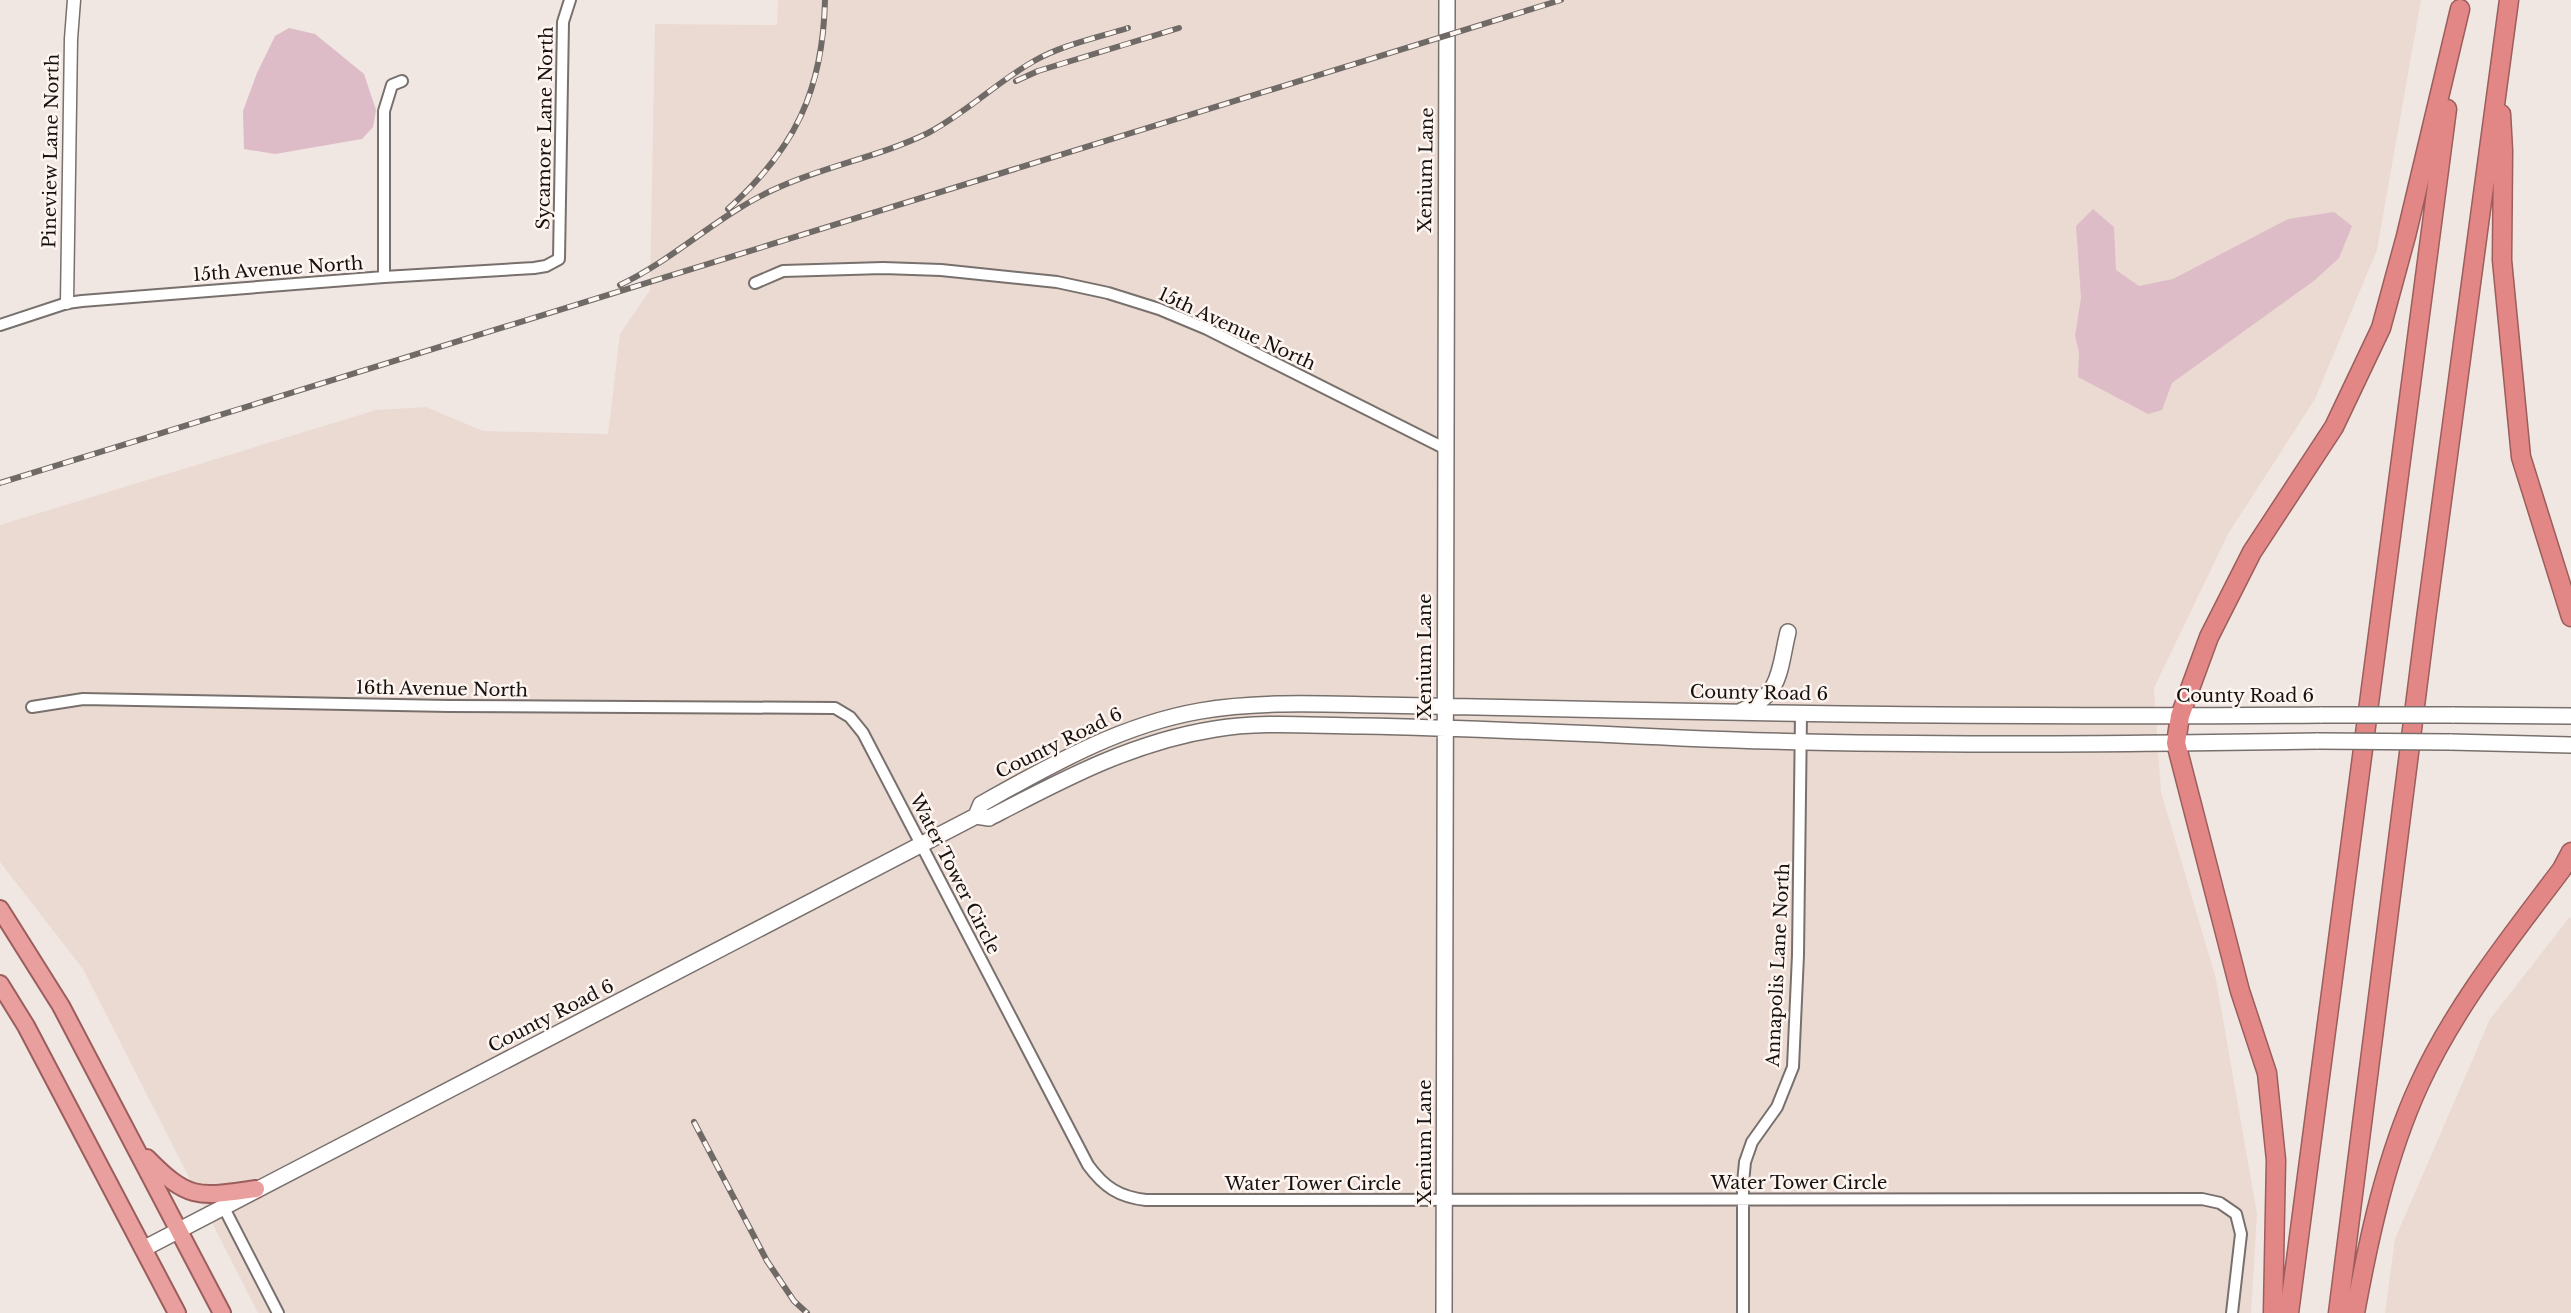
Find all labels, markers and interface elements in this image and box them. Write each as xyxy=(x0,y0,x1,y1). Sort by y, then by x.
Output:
street label: Sycamore Lane North xyxy=(532,26,558,230)
street label: Pineview Lane North xyxy=(38,54,64,248)
street label: Xenium Lane xyxy=(1414,107,1438,233)
street label: 15th Avenue North xyxy=(192,252,364,286)
street label: 15th Avenue North xyxy=(1155,283,1319,375)
street label: Xenium Lane xyxy=(1414,593,1436,719)
street label: 16th Avenue North xyxy=(356,676,528,702)
street label: County Road 6 xyxy=(1690,681,1828,705)
street label: County Road 6 xyxy=(2176,685,2314,707)
street label: County Road 6 xyxy=(992,703,1126,783)
street label: Water Tower Circle xyxy=(905,789,1005,958)
street label: Annapolis Lane North xyxy=(1762,862,1794,1069)
street label: County Road 6 xyxy=(484,975,618,1057)
street label: Xenium Lane xyxy=(1414,1079,1436,1205)
street label: Water Tower Circle xyxy=(1710,1172,1887,1194)
street label: Water Tower Circle xyxy=(1224,1173,1401,1195)

